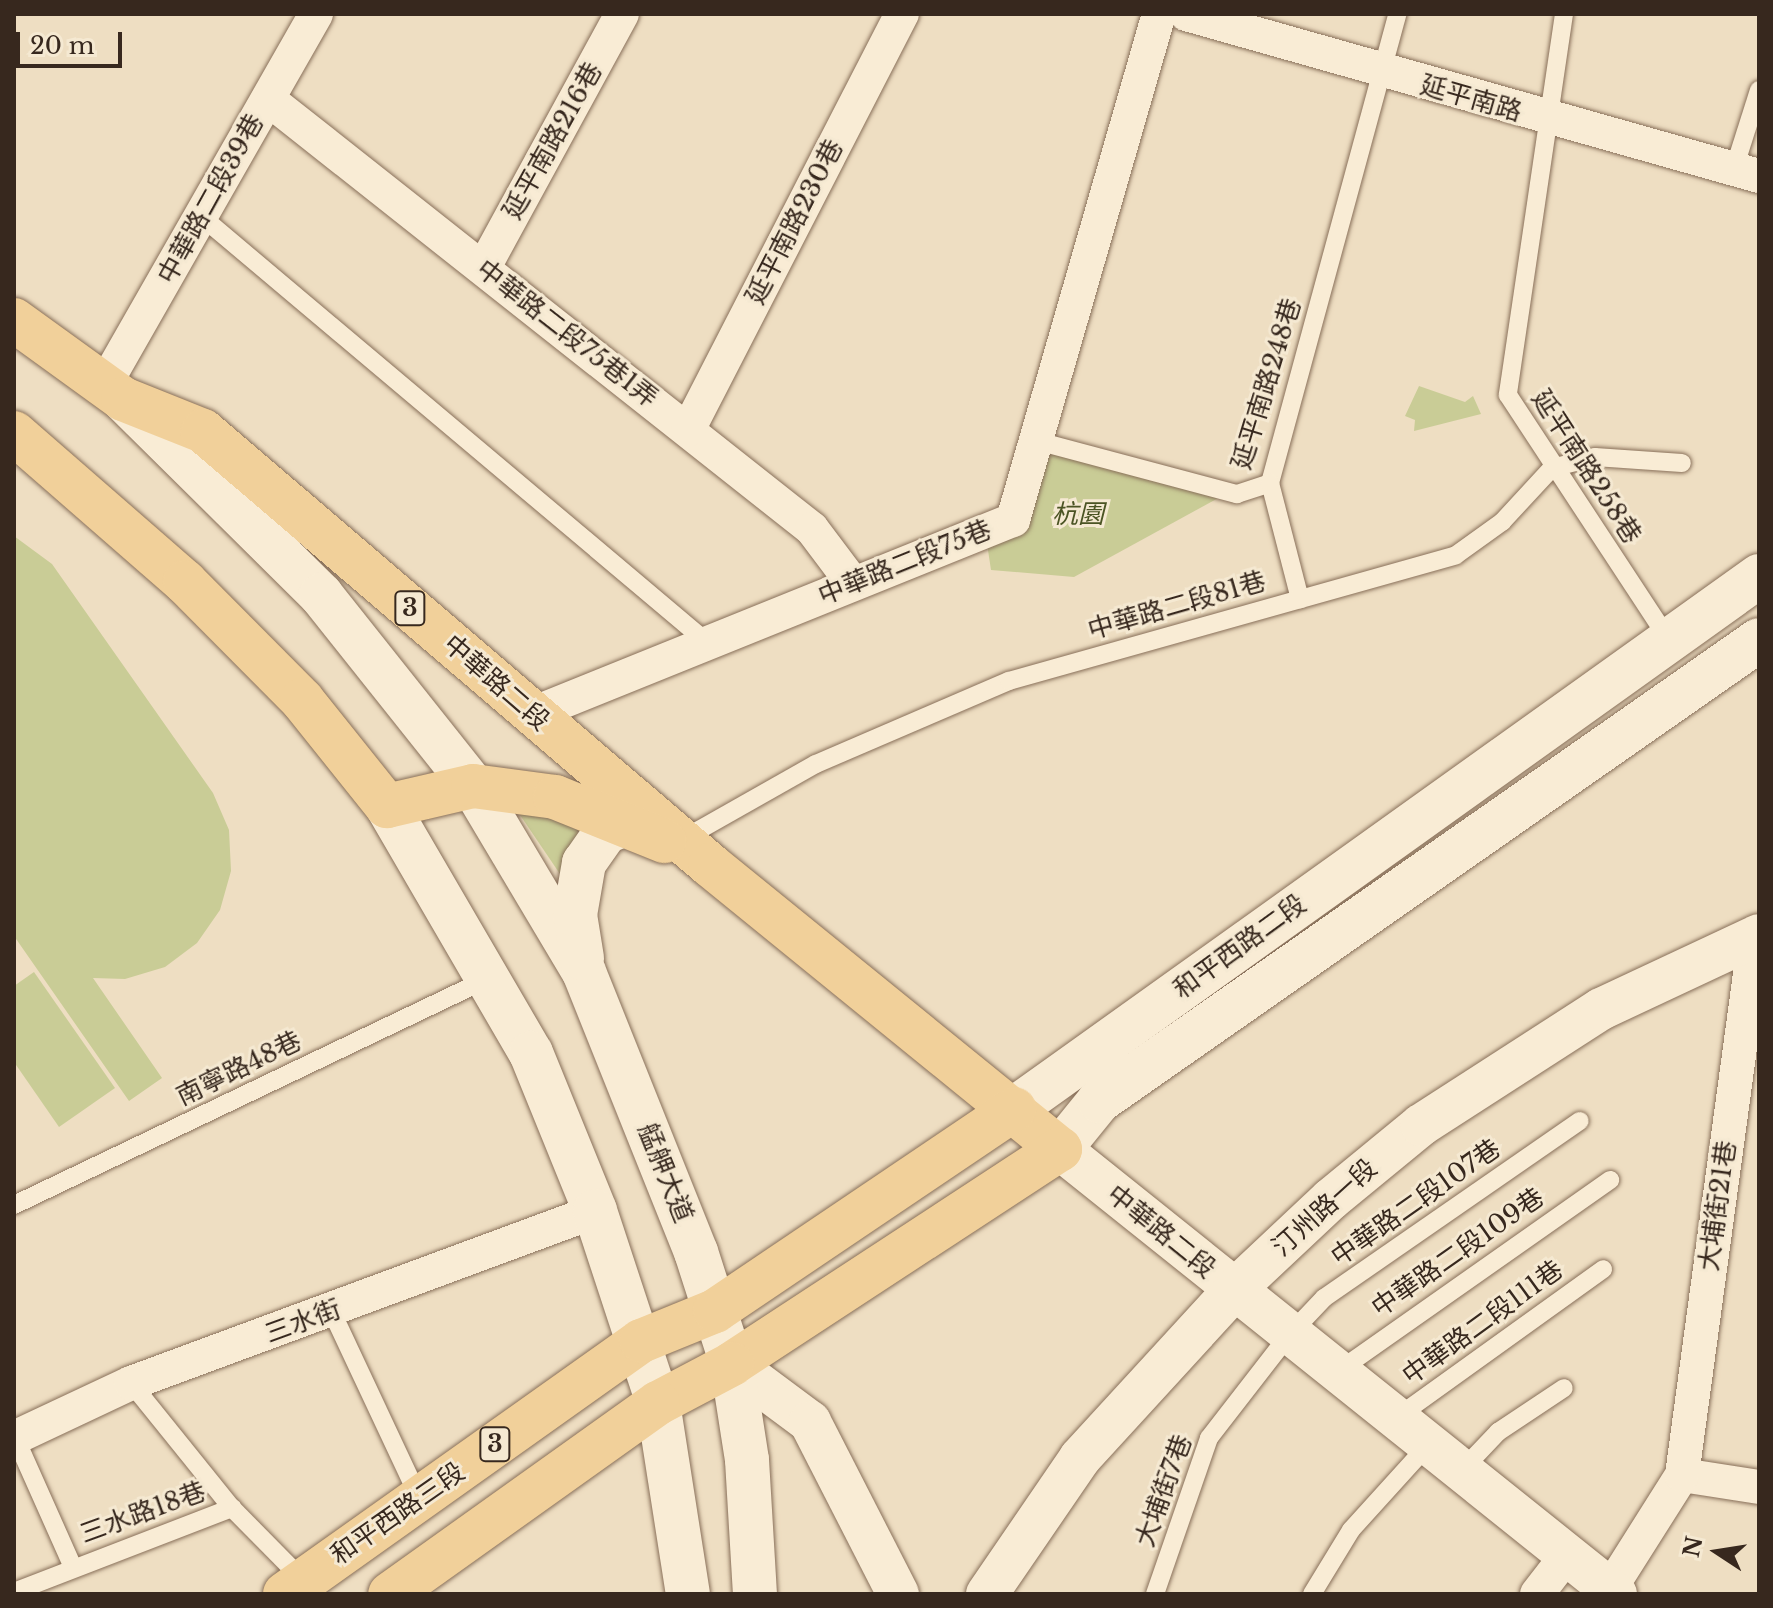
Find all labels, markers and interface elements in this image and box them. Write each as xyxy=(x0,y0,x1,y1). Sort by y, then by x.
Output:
scale bar xyxy=(20,16,126,66)
text: 20 m xyxy=(30,31,95,60)
street label: 延平南路216巷 xyxy=(497,57,609,225)
street label: 延平南路 xyxy=(1417,70,1525,128)
street label: 中華路二段39巷 xyxy=(152,109,270,289)
street label: 延平南路230巷 xyxy=(740,134,850,310)
street label: 中華路二段75巷1弄 xyxy=(470,254,664,414)
street label: 延平南路248巷 xyxy=(1226,295,1308,473)
street label: 延平南路258巷 xyxy=(1525,384,1647,550)
park label: 杭園 xyxy=(1052,499,1104,531)
street label: 中華路二段75巷 xyxy=(814,514,996,612)
street label: 中華路二段81巷 xyxy=(1085,566,1269,646)
road number: 3 xyxy=(394,588,426,628)
street label: 中華路二段 xyxy=(437,629,555,737)
street label: 和平西路二段 xyxy=(1168,889,1312,1005)
street label: 南寧路48巷 xyxy=(172,1025,306,1113)
street label: 艋舺大道 xyxy=(631,1119,699,1227)
street label: 中華路二段107巷 xyxy=(1325,1133,1507,1273)
street label: 大埔街21巷 xyxy=(1693,1139,1743,1273)
street label: 汀州路一段 xyxy=(1266,1153,1384,1263)
street label: 中華路二段 xyxy=(1101,1179,1221,1285)
street label: 中華路二段109巷 xyxy=(1366,1182,1550,1324)
street label: 中華路二段111巷 xyxy=(1397,1254,1569,1392)
street label: 三水街 xyxy=(261,1294,345,1350)
road number: 3 xyxy=(479,1424,511,1464)
street label: 大埔街7巷 xyxy=(1129,1431,1199,1551)
street label: 和平西路三段 xyxy=(325,1456,471,1572)
street label: 三水路18巷 xyxy=(76,1476,210,1550)
north arrow xyxy=(1677,1512,1757,1592)
text: N xyxy=(1678,1534,1708,1560)

